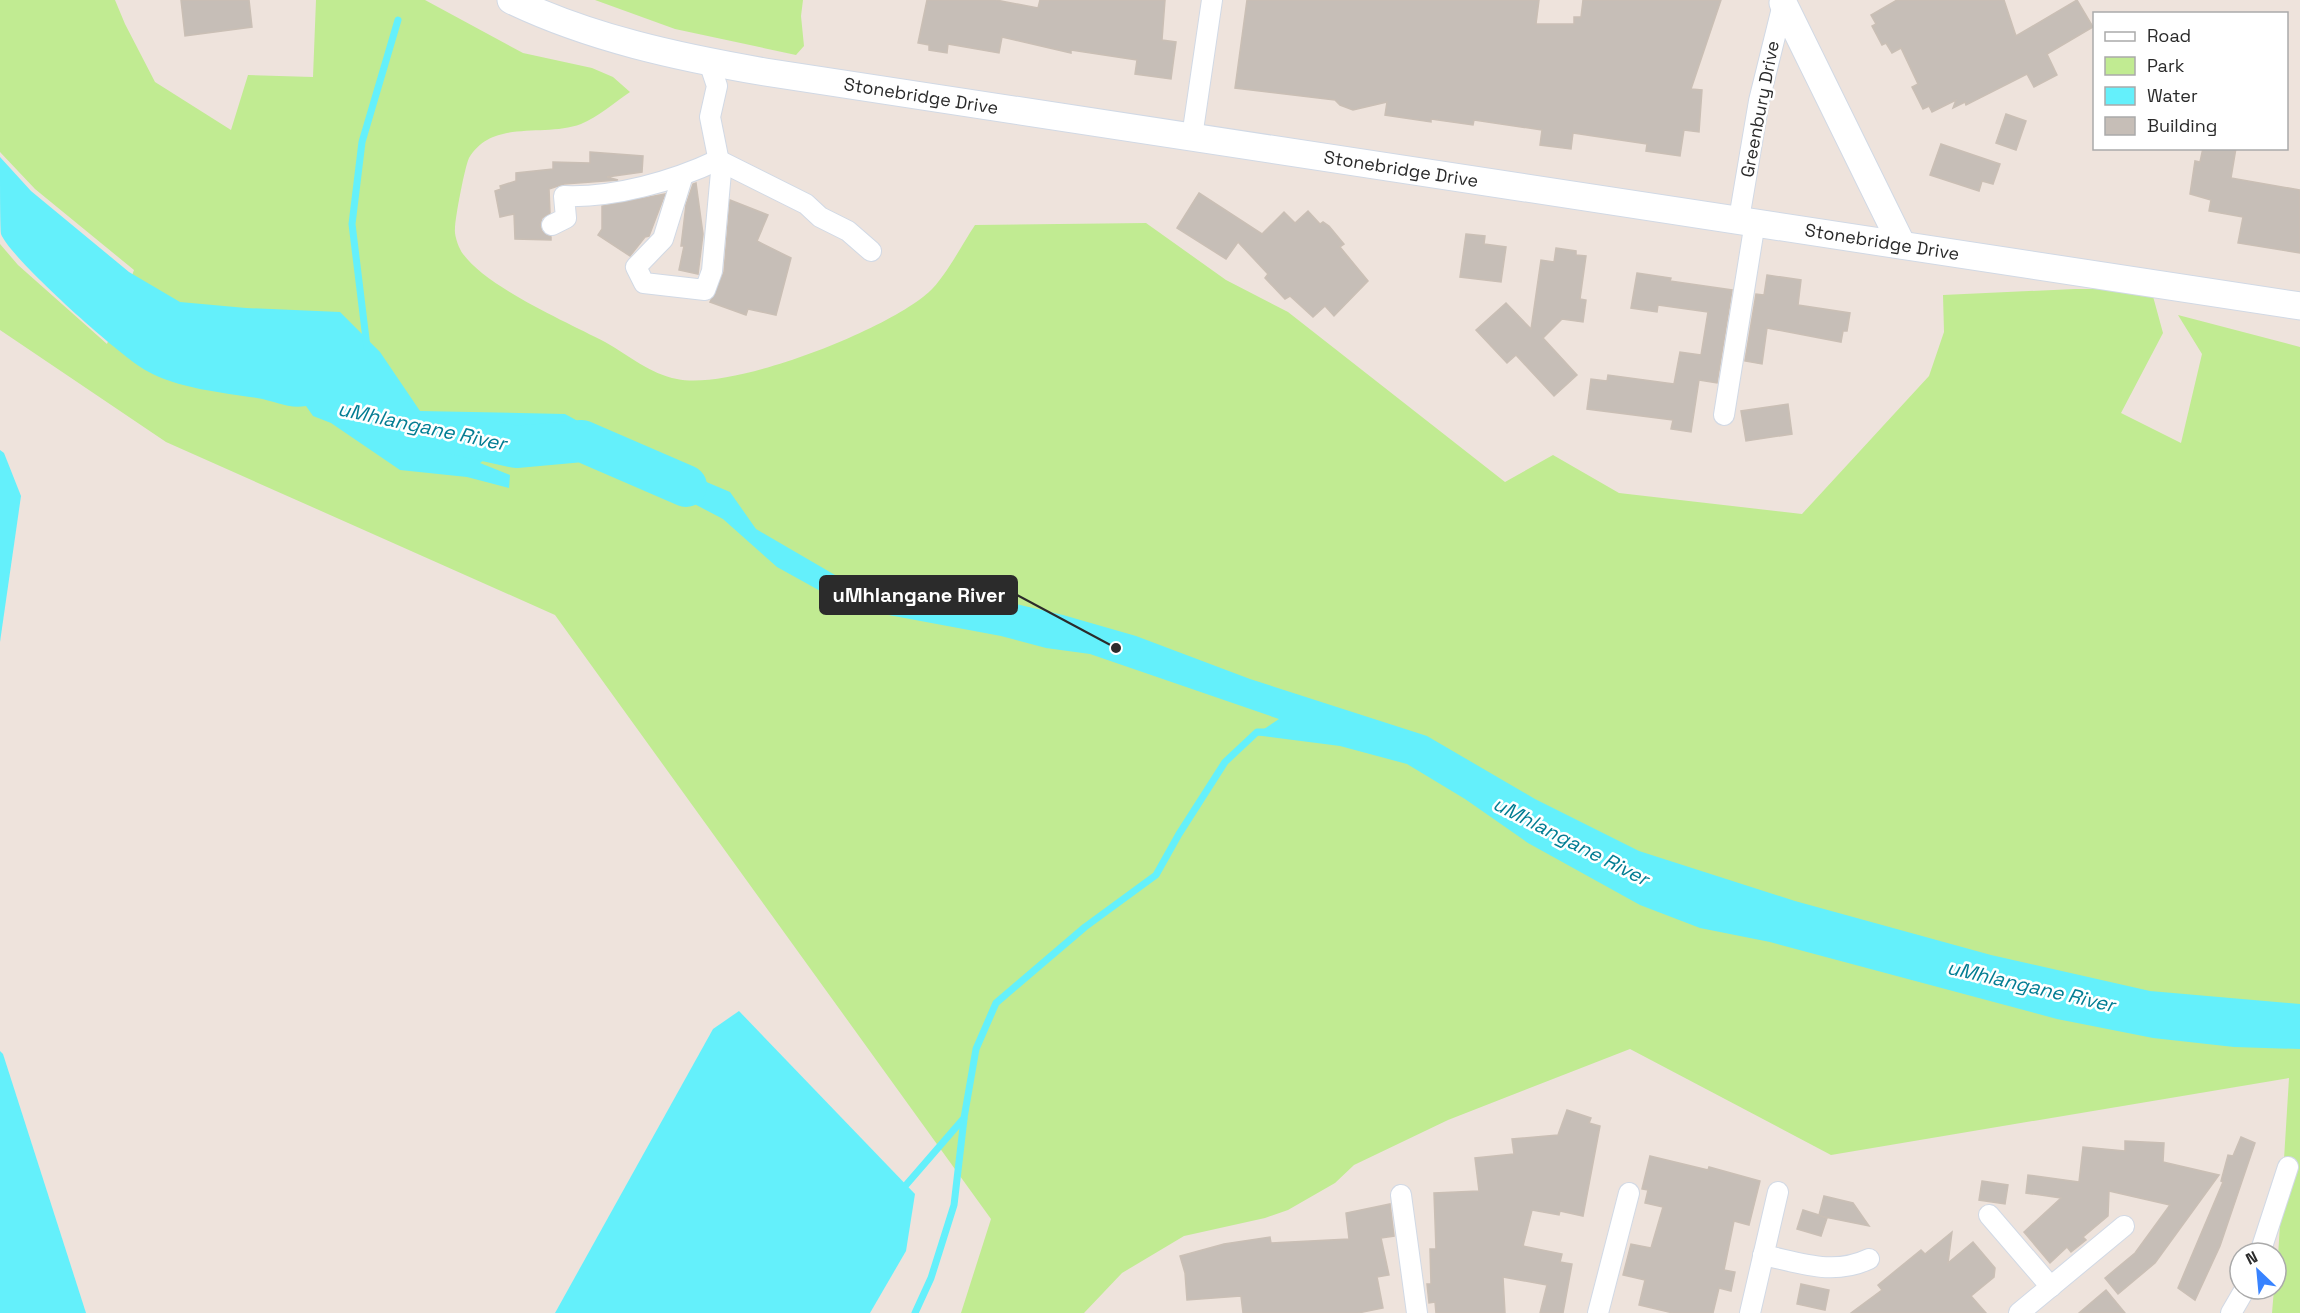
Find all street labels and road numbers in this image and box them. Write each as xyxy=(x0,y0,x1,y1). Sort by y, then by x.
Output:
street label: Greenbury Drive xyxy=(1735,39,1784,179)
street label: Stonebridge Drive xyxy=(842,72,1000,119)
street label: Stonebridge Drive xyxy=(1322,145,1480,192)
street label: Stonebridge Drive xyxy=(1803,218,1961,265)

